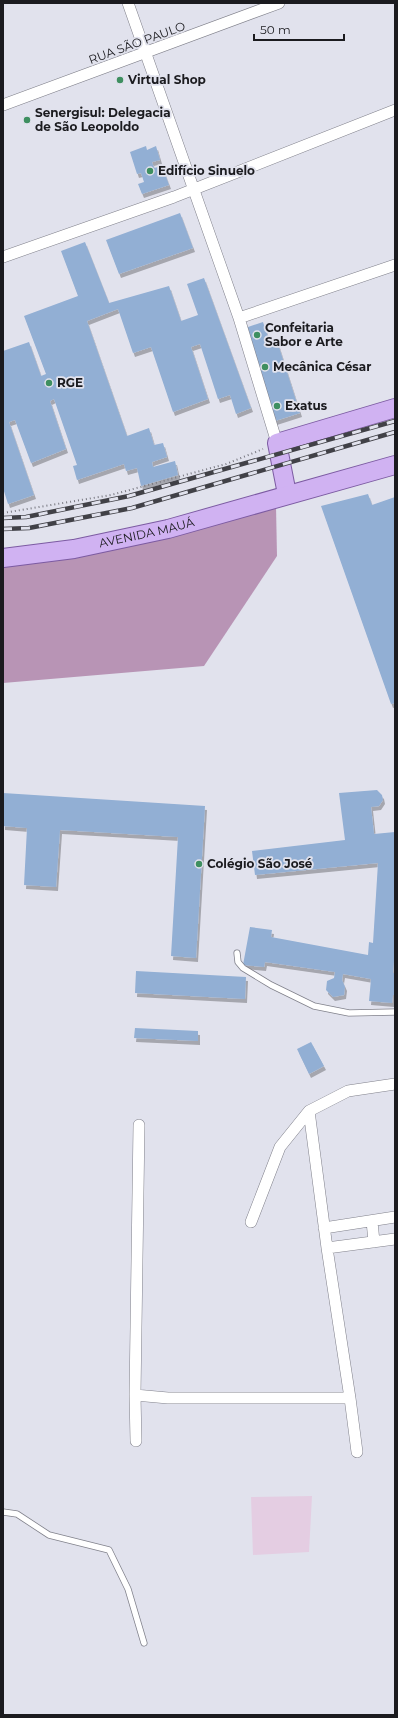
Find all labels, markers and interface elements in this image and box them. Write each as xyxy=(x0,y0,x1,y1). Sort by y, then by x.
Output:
scale bar xyxy=(254,16,344,42)
street label: RUA SÃO PAULO xyxy=(86,18,187,67)
text: 50 m xyxy=(260,22,291,37)
place label: Virtual Shop xyxy=(127,72,206,87)
marker: Virtual Shop xyxy=(115,75,125,85)
place label: Senergisul: Delegacia de São Leopoldo xyxy=(35,105,171,134)
marker: Senergisul: Delegacia de São Leopoldo xyxy=(22,115,32,125)
place label: Edifício Sinuelo xyxy=(158,163,255,178)
marker: Edifício Sinuelo xyxy=(145,166,155,176)
place label: Confeitaria Sabor e Arte xyxy=(265,320,343,349)
marker: Confeitaria Sabor e Arte xyxy=(252,330,262,340)
place label: Mecânica César xyxy=(273,359,371,374)
marker: Mecânica César xyxy=(260,362,270,372)
place label: RGE xyxy=(57,375,83,390)
marker: RGE xyxy=(44,378,54,388)
place label: Exatus xyxy=(285,398,328,413)
marker: Exatus xyxy=(272,401,282,411)
street label: AVENIDA MAUÁ xyxy=(98,514,196,550)
place label: Colégio São José xyxy=(207,856,313,871)
marker: Colégio São José xyxy=(194,859,204,869)

